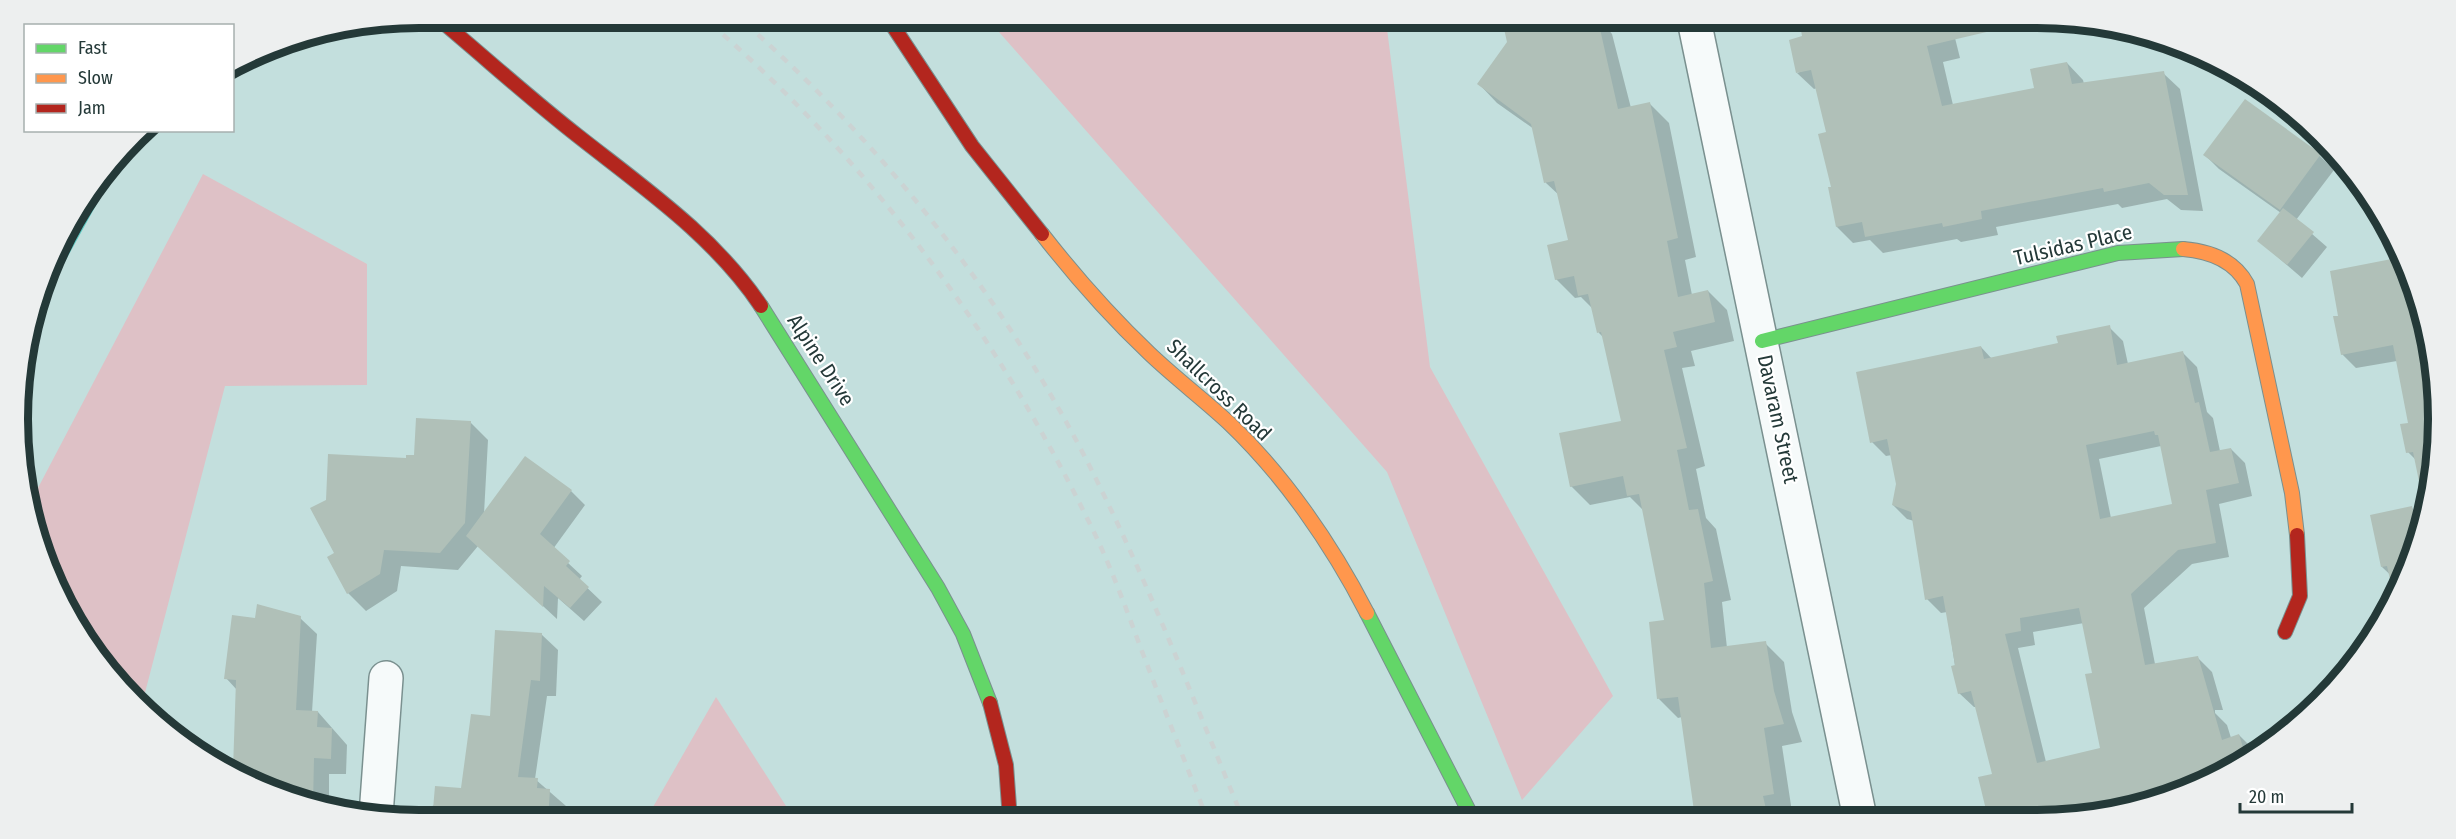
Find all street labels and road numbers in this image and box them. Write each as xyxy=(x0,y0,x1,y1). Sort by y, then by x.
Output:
street label: Tulsidas Place xyxy=(2011,219,2135,271)
street label: Alpine Drive xyxy=(782,309,860,411)
street label: Shallcross Road xyxy=(1161,334,1277,446)
street label: Davaram Street xyxy=(1752,352,1804,486)

